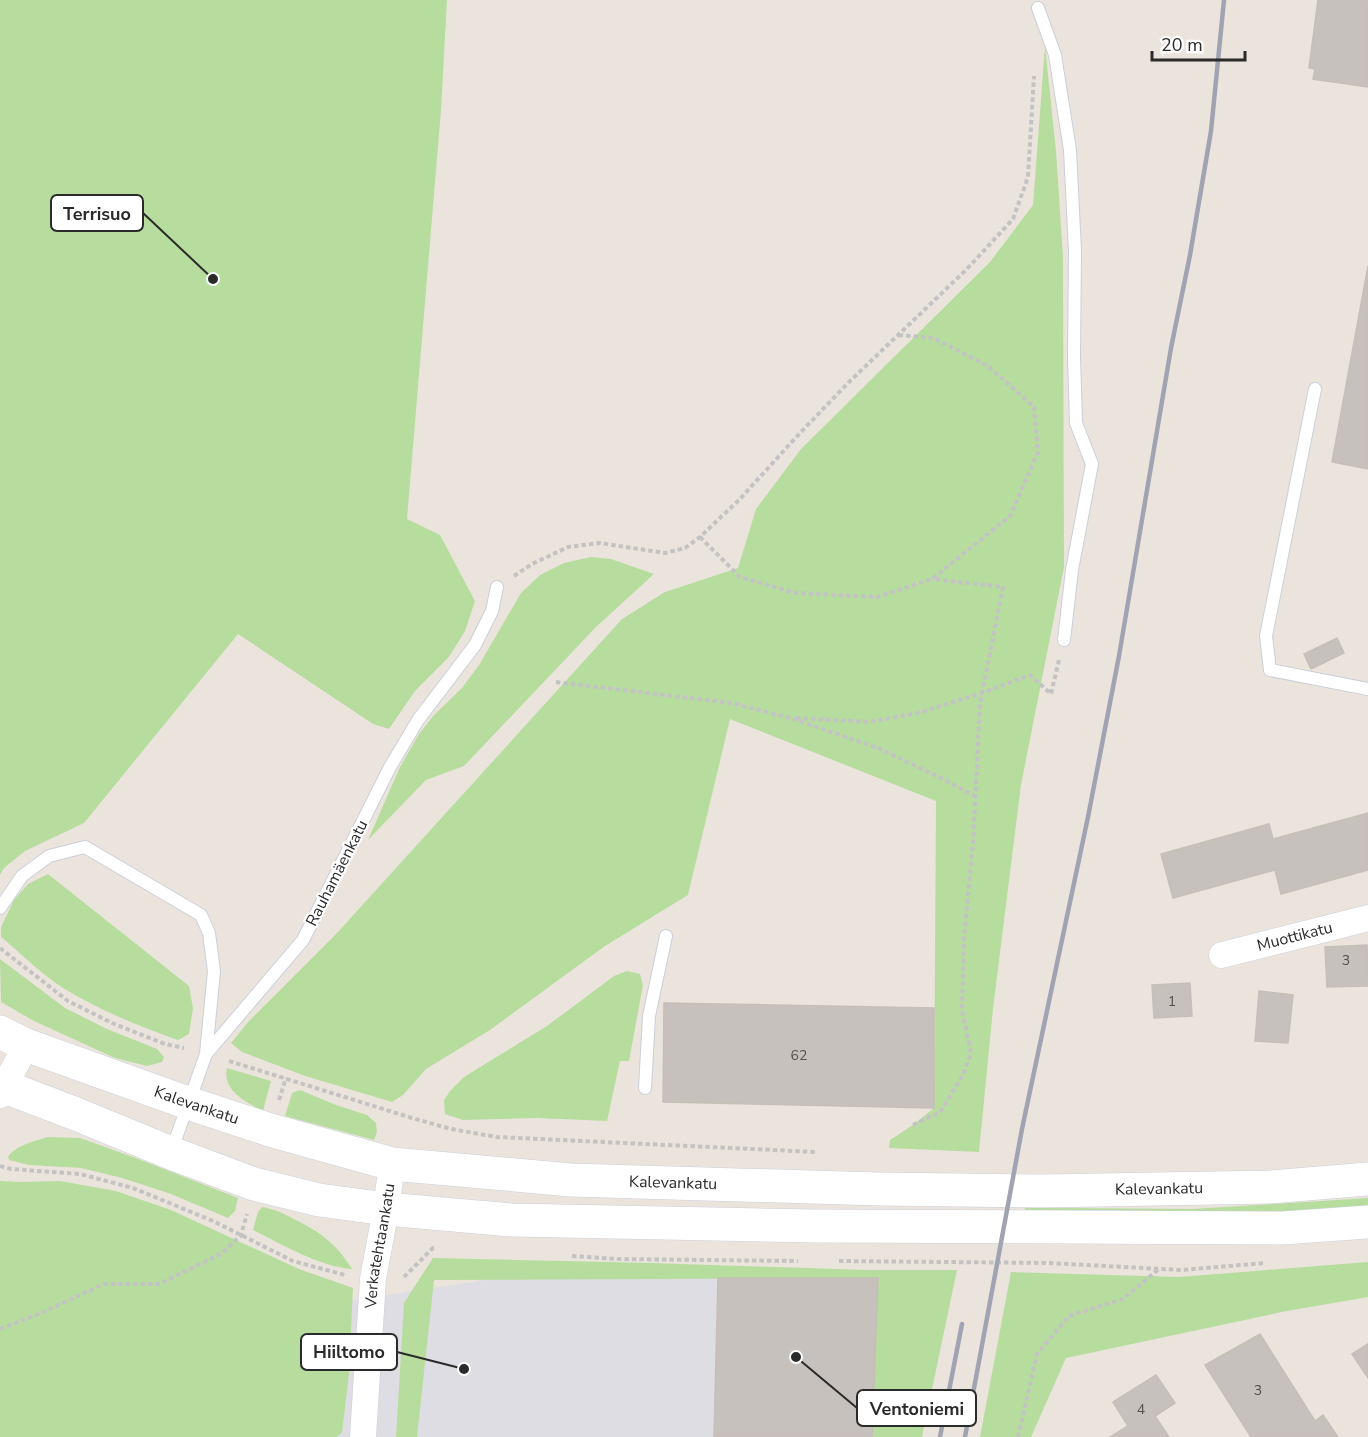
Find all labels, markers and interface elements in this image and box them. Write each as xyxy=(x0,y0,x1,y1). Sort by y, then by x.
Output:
scale bar xyxy=(1152,24,1245,62)
text: 20 m xyxy=(1161,33,1203,57)
callout: Terrisuo xyxy=(51,195,143,231)
text: Terrisuo xyxy=(63,202,131,226)
street label: Rauhamäenkatu xyxy=(301,816,373,930)
street label: Muottikatu xyxy=(1255,916,1335,957)
house number: 3 xyxy=(1342,951,1350,970)
house number: 1 xyxy=(1168,992,1176,1011)
house number: 62 xyxy=(791,1046,807,1065)
street label: Kalevankatu xyxy=(151,1081,242,1130)
street label: Kalevankatu xyxy=(629,1171,718,1195)
street label: Kalevankatu xyxy=(1115,1177,1203,1201)
street label: Verkatehtaankatu xyxy=(360,1182,400,1310)
callout: Hiiltomo xyxy=(301,1334,397,1370)
text: Hiiltomo xyxy=(313,1340,385,1364)
house number: 3 xyxy=(1254,1381,1262,1400)
callout: Ventoniemi xyxy=(857,1390,976,1426)
text: Ventoniemi xyxy=(869,1397,964,1421)
house number: 4 xyxy=(1137,1400,1145,1419)

